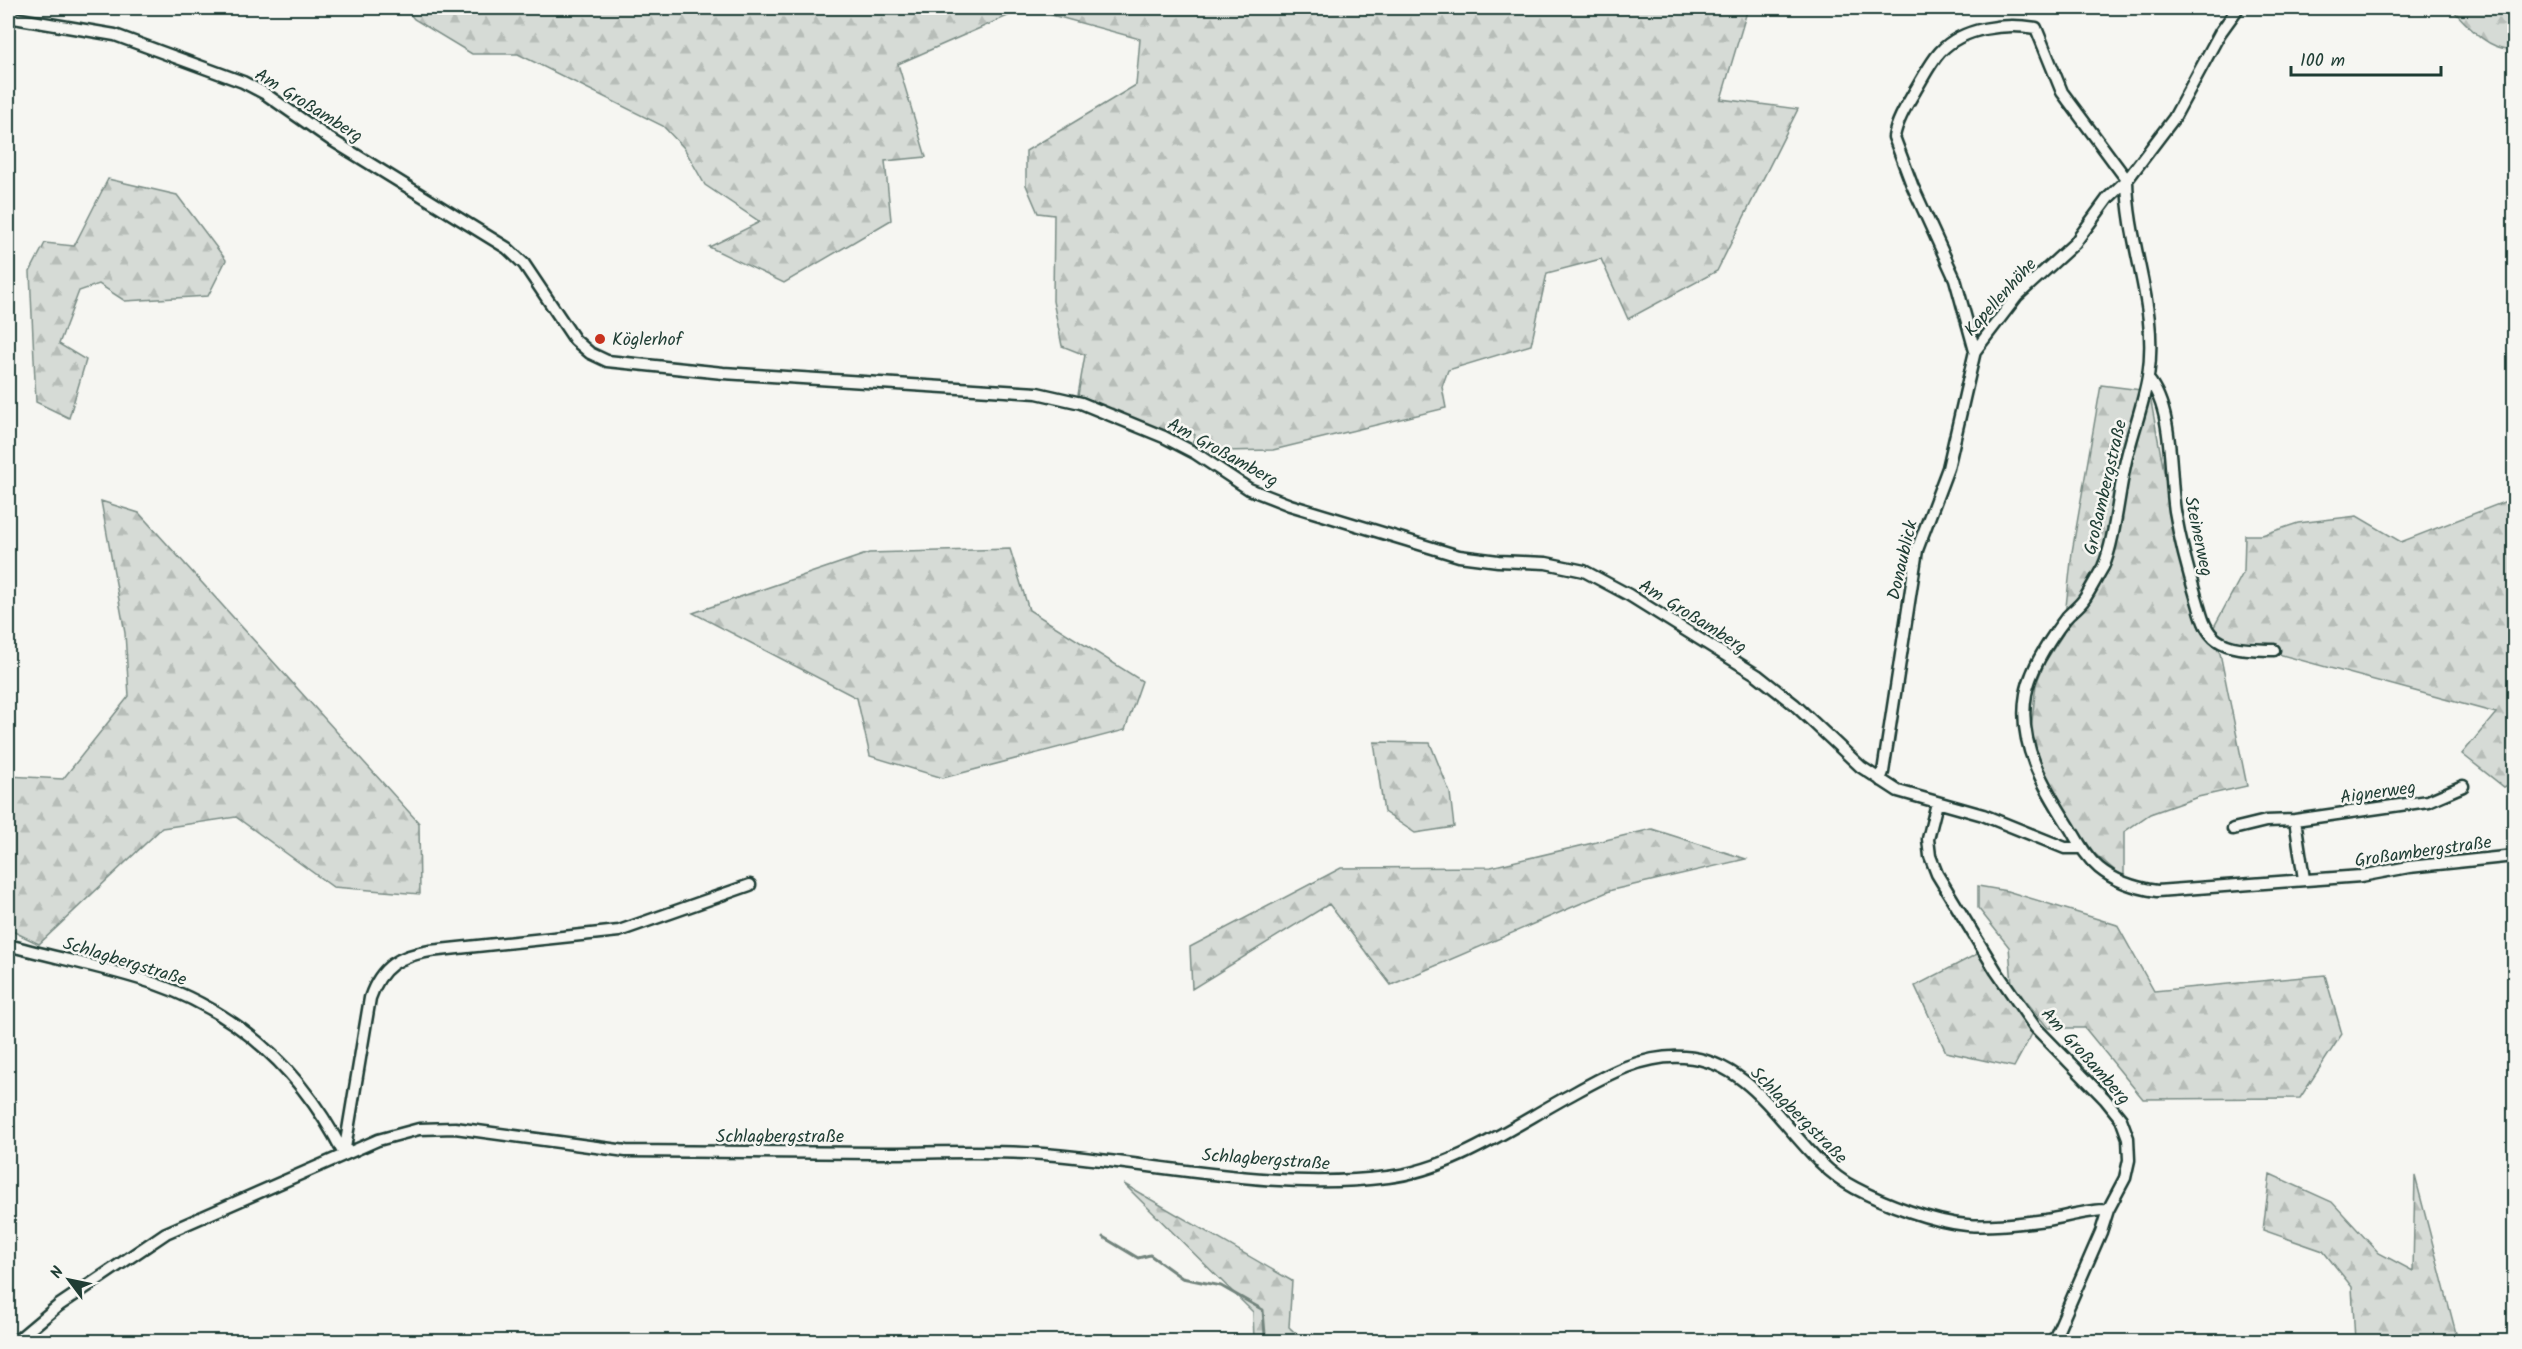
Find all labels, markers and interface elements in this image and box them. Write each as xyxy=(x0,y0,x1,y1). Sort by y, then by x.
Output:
scale bar xyxy=(2291,39,2441,77)
text: 100 m xyxy=(2300,47,2345,76)
street label: Am Großamberg xyxy=(248,61,368,151)
street label: Kapellenhöhe xyxy=(1958,252,2045,344)
place label: Köglerhof xyxy=(612,326,685,355)
marker: Köglerhof xyxy=(593,332,607,346)
street label: Am Großamberg xyxy=(1161,411,1283,496)
street label: Großambergstraße xyxy=(2077,417,2136,558)
street label: Steinerweg xyxy=(2175,494,2220,579)
street label: Donaublick xyxy=(1880,517,1927,603)
street label: Am Großamberg xyxy=(1632,572,1752,662)
street label: Aignerweg xyxy=(2338,774,2418,813)
street label: Großambergstraße xyxy=(2353,829,2494,876)
street label: Schlagbergstraße xyxy=(59,930,190,995)
street label: Am Großamberg xyxy=(2033,1002,2137,1112)
street label: Schlagbergstraße xyxy=(1742,1060,1854,1172)
street label: Schlagbergstraße xyxy=(716,1123,844,1152)
street label: Schlagbergstraße xyxy=(1201,1142,1331,1179)
north arrow xyxy=(39,1250,99,1310)
text: N xyxy=(44,1262,71,1284)

